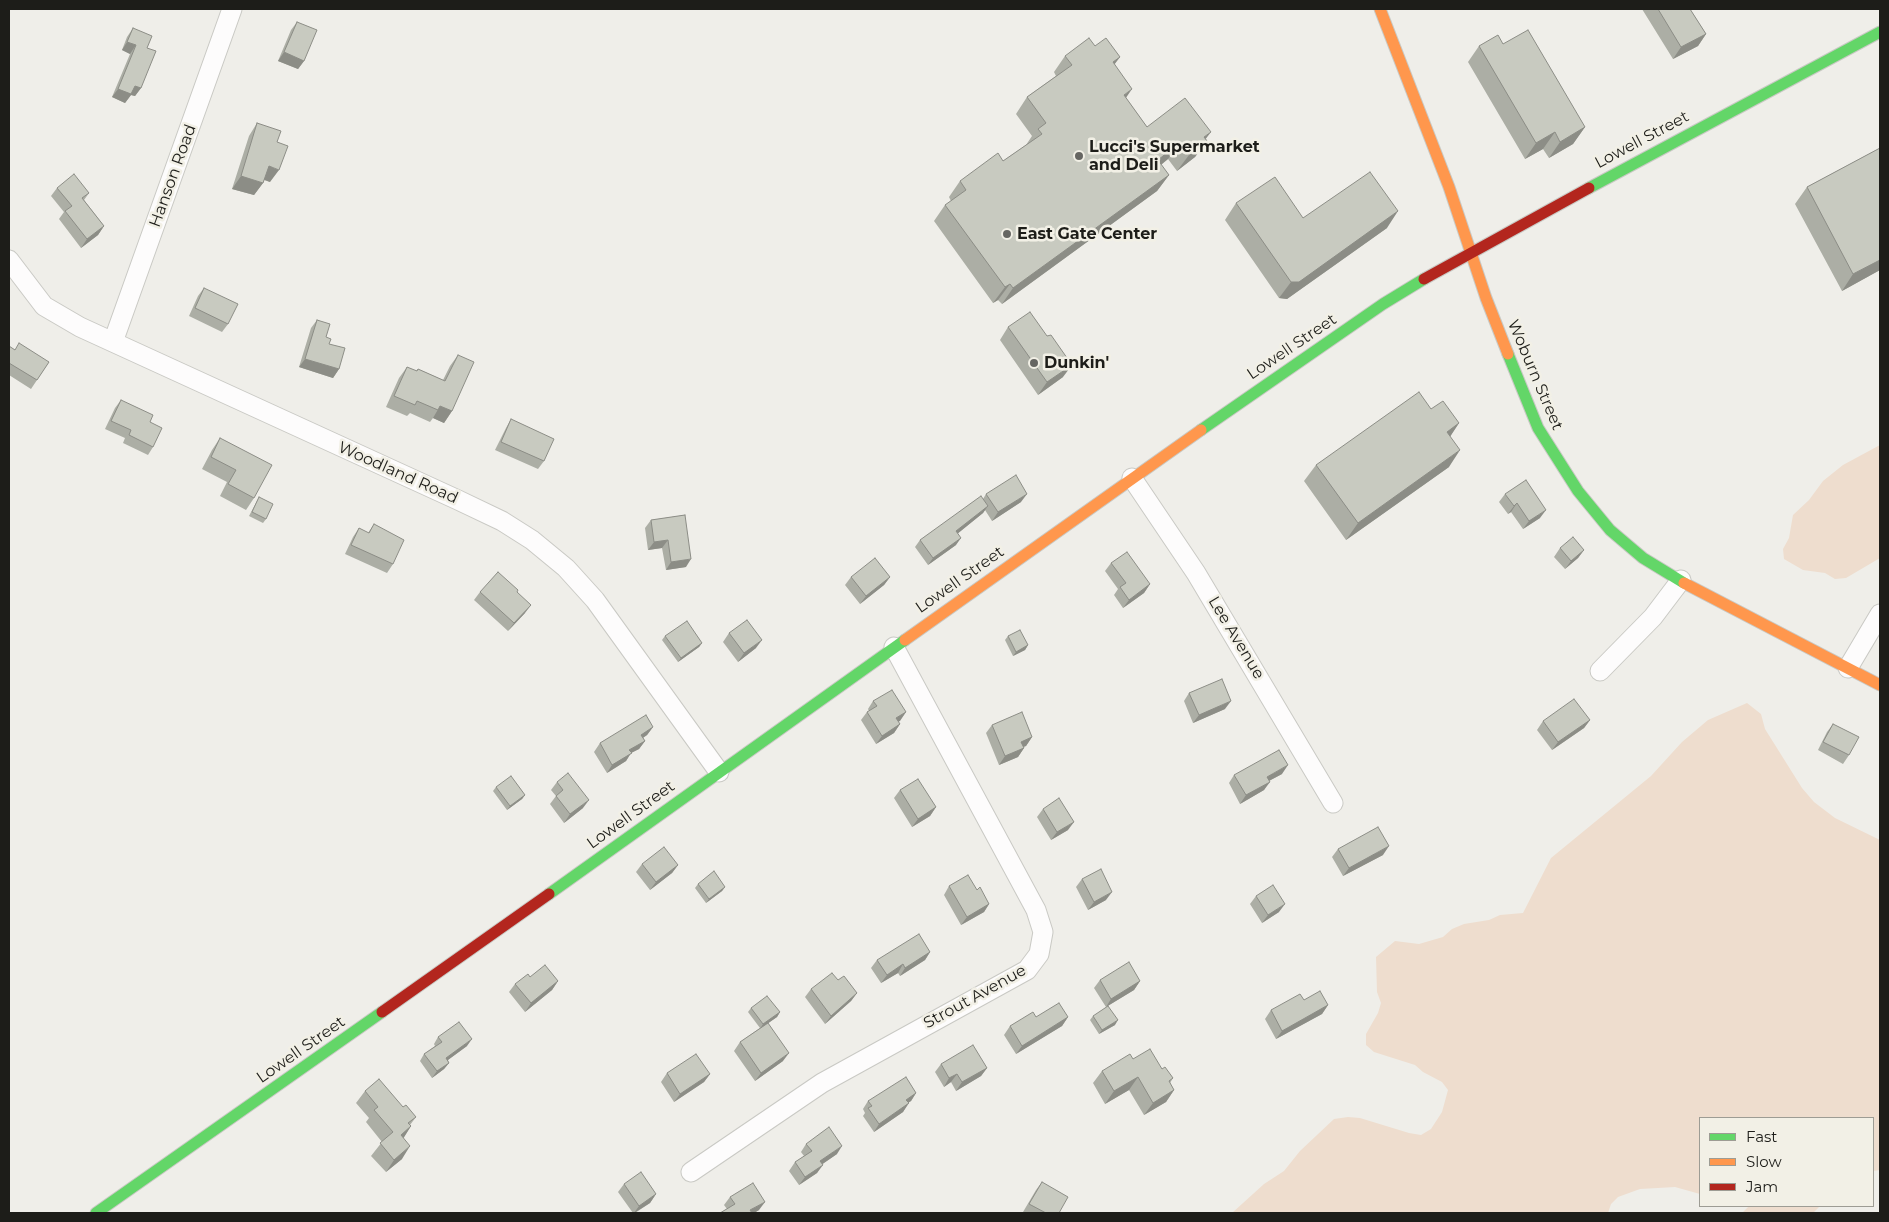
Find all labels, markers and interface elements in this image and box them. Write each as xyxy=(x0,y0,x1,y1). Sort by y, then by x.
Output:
street label: Lowell Street xyxy=(1592,107,1692,173)
street label: Hanson Road xyxy=(146,122,200,230)
place label: Lucci's Supermarket and Deli xyxy=(1089,137,1260,175)
marker: Lucci's Supermarket and Deli xyxy=(1073,150,1085,162)
place label: East Gate Center xyxy=(1017,224,1157,244)
marker: East Gate Center xyxy=(1001,228,1013,240)
street label: Lowell Street xyxy=(1244,310,1340,384)
street label: Woburn Street xyxy=(1503,317,1567,433)
place label: Dunkin' xyxy=(1044,353,1109,373)
marker: Dunkin' xyxy=(1028,357,1040,369)
street label: Woodland Road xyxy=(335,438,461,508)
street label: Lowell Street xyxy=(912,542,1008,618)
street label: Lee Avenue xyxy=(1204,593,1268,683)
street label: Lowell Street xyxy=(583,777,679,853)
street label: Strout Avenue xyxy=(920,961,1030,1033)
street label: Lowell Street xyxy=(253,1012,349,1088)
legend xyxy=(1699,1117,1874,1207)
text: Fast xyxy=(1746,1127,1777,1146)
text: Slow xyxy=(1746,1152,1782,1171)
text: Jam xyxy=(1746,1177,1778,1196)

